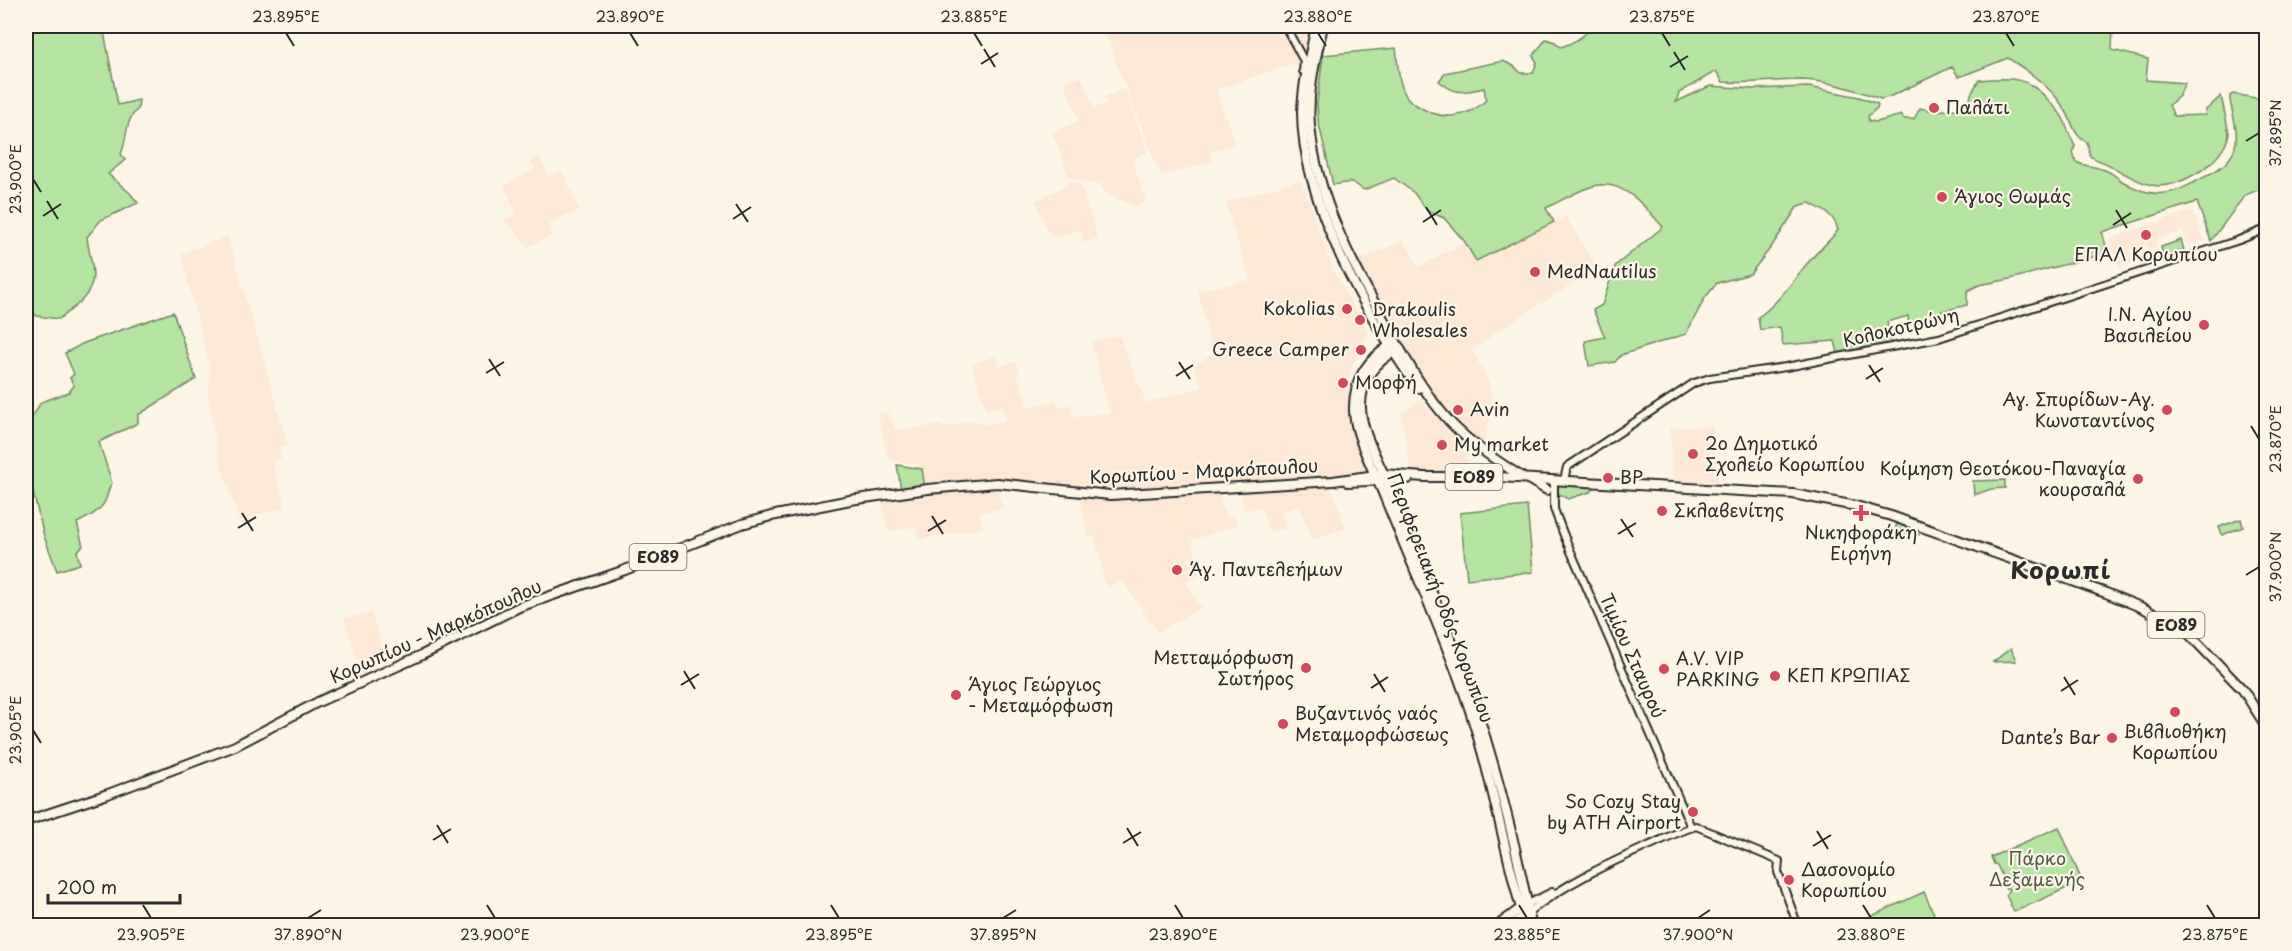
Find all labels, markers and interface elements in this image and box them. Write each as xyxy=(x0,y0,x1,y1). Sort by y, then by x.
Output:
text: 23.895°E xyxy=(252,4,320,27)
text: 23.890°E xyxy=(595,4,665,27)
text: 23.885°E xyxy=(940,4,1008,27)
text: 23.880°E xyxy=(1283,4,1353,27)
text: 23.875°E xyxy=(1629,4,1695,27)
text: 23.870°E xyxy=(1972,4,2040,27)
place label: Παλάτι xyxy=(1946,93,2010,120)
text: 37.895°N xyxy=(2263,99,2286,167)
marker: Παλάτι xyxy=(1927,101,1941,115)
text: 23.900°E xyxy=(3,144,26,214)
place label: Άγιος Θωμάς xyxy=(1954,182,2071,209)
marker: Άγιος Θωμάς xyxy=(1935,190,1949,204)
marker: ΕΠΑΛ Κορωπίου xyxy=(2139,228,2153,242)
place label: ΕΠΑΛ Κορωπίου xyxy=(2074,240,2218,267)
place label: MedNautilus xyxy=(1547,257,1656,284)
marker: MedNautilus xyxy=(1528,265,1542,279)
place label: Kokolias xyxy=(1263,294,1335,321)
place label: Drakoulis Wholesales xyxy=(1372,295,1468,343)
street label: Κολοκοτρώνη xyxy=(1840,300,1961,353)
place label: Ι.Ν. Αγίου Βασιλείου xyxy=(2103,300,2192,348)
marker: Kokolias xyxy=(1340,302,1354,316)
marker: Drakoulis Wholesales xyxy=(1353,313,1367,327)
marker: Ι.Ν. Αγίου Βασιλείου xyxy=(2197,318,2211,332)
place label: Greece Camper xyxy=(1212,335,1350,362)
marker: Greece Camper xyxy=(1354,343,1368,357)
place label: Μορφή xyxy=(1355,368,1417,395)
marker: Μορφή xyxy=(1336,376,1350,390)
place label: Αγ. Σπυρίδων-Αγ. Κωνσταντίνος xyxy=(2003,385,2155,433)
place label: Avin xyxy=(1470,395,1510,422)
marker: Avin xyxy=(1451,403,1465,417)
marker: Αγ. Σπυρίδων-Αγ. Κωνσταντίνος xyxy=(2160,403,2174,417)
text: 23.870°E xyxy=(2263,405,2286,473)
place label: 2ο Δημοτικό Σχολείο Κορωπίου xyxy=(1705,429,1865,477)
place label: My market xyxy=(1454,430,1549,457)
marker: My market xyxy=(1435,438,1449,452)
marker: 2ο Δημοτικό Σχολείο Κορωπίου xyxy=(1686,447,1700,461)
street label: Κορωπίου - Μαρκόπουλου xyxy=(1089,451,1319,490)
place label: Κοίμηση Θεοτόκου-Παναγία κουρσαλά xyxy=(1880,454,2126,502)
place label: BP xyxy=(1620,463,1643,490)
road number: ΕΟ89 xyxy=(1446,464,1502,490)
street label: Περιφερειακή Οδός Κορωπίου xyxy=(1381,469,1502,726)
marker: BP xyxy=(1601,471,1615,485)
marker: Κοίμηση Θεοτόκου-Παναγία κουρσαλά xyxy=(2131,472,2145,486)
place label: Σκλαβενίτης xyxy=(1674,496,1784,523)
marker: Σκλαβενίτης xyxy=(1655,504,1669,518)
marker: Νικηφοράκη Ειρήνη xyxy=(1854,506,1868,520)
place label: Νικηφοράκη Ειρήνη xyxy=(1805,518,1917,566)
text: 37.900°N xyxy=(2263,532,2286,602)
road number: ΕΟ89 xyxy=(630,544,686,570)
district label: Κορωπί xyxy=(2010,551,2112,587)
place label: Άγ. Παντελεήμων xyxy=(1189,555,1343,582)
marker: Άγ. Παντελεήμων xyxy=(1170,563,1184,577)
street label: Κορωπίου - Μαρκόπουλου xyxy=(325,572,545,690)
street label: Τιμίου Σταυρού xyxy=(1594,589,1673,722)
road number: ΕΟ89 xyxy=(2148,612,2204,638)
place label: Μετταμόρφωση Σωτήρος xyxy=(1153,643,1294,691)
place label: A.V. VIP PARKING xyxy=(1676,644,1760,692)
marker: Μετταμόρφωση Σωτήρος xyxy=(1299,661,1313,675)
place label: ΚΕΠ ΚΡΩΠΙΑΣ xyxy=(1787,661,1911,688)
marker: A.V. VIP PARKING xyxy=(1657,662,1671,676)
marker: ΚΕΠ ΚΡΩΠΙΑΣ xyxy=(1768,669,1782,683)
place label: Άγιος Γεώργιος - Μεταμόρφωση xyxy=(968,670,1113,718)
marker: Άγιος Γεώργιος - Μεταμόρφωση xyxy=(949,688,963,702)
text: 23.905°E xyxy=(3,696,26,764)
place label: Βυζαντινός ναός Μεταμορφώσεως xyxy=(1295,699,1449,747)
marker: Βιβλιοθήκη Κορωπίου xyxy=(2168,705,2182,719)
marker: Βυζαντινός ναός Μεταμορφώσεως xyxy=(1276,717,1290,731)
place label: Βιβλιοθήκη Κορωπίου xyxy=(2123,717,2227,765)
place label: Dante’s Bar xyxy=(2000,723,2101,750)
marker: Dante’s Bar xyxy=(2105,731,2119,745)
place label: So Cozy Stay by ATH Airport xyxy=(1547,787,1681,835)
marker: So Cozy Stay by ATH Airport xyxy=(1686,805,1700,819)
park label: Πάρκο Δεξαμενής xyxy=(1989,844,2085,892)
place label: Δασονομίο Κορωπίου xyxy=(1801,855,1895,903)
scale bar xyxy=(48,867,180,905)
text: 200 m xyxy=(57,873,117,900)
marker: Δασονομίο Κορωπίου xyxy=(1782,873,1796,887)
text: 23.905°E xyxy=(117,922,185,945)
text: 37.890°N xyxy=(273,922,343,945)
text: 23.900°E xyxy=(460,922,530,945)
text: 23.895°E xyxy=(805,922,873,945)
text: 37.895°N xyxy=(969,922,1037,945)
text: 23.890°E xyxy=(1148,922,1218,945)
text: 23.885°E xyxy=(1493,922,1561,945)
text: 37.900°N xyxy=(1663,922,1733,945)
text: 23.880°E xyxy=(1836,922,1906,945)
text: 23.875°E xyxy=(2182,922,2248,945)

